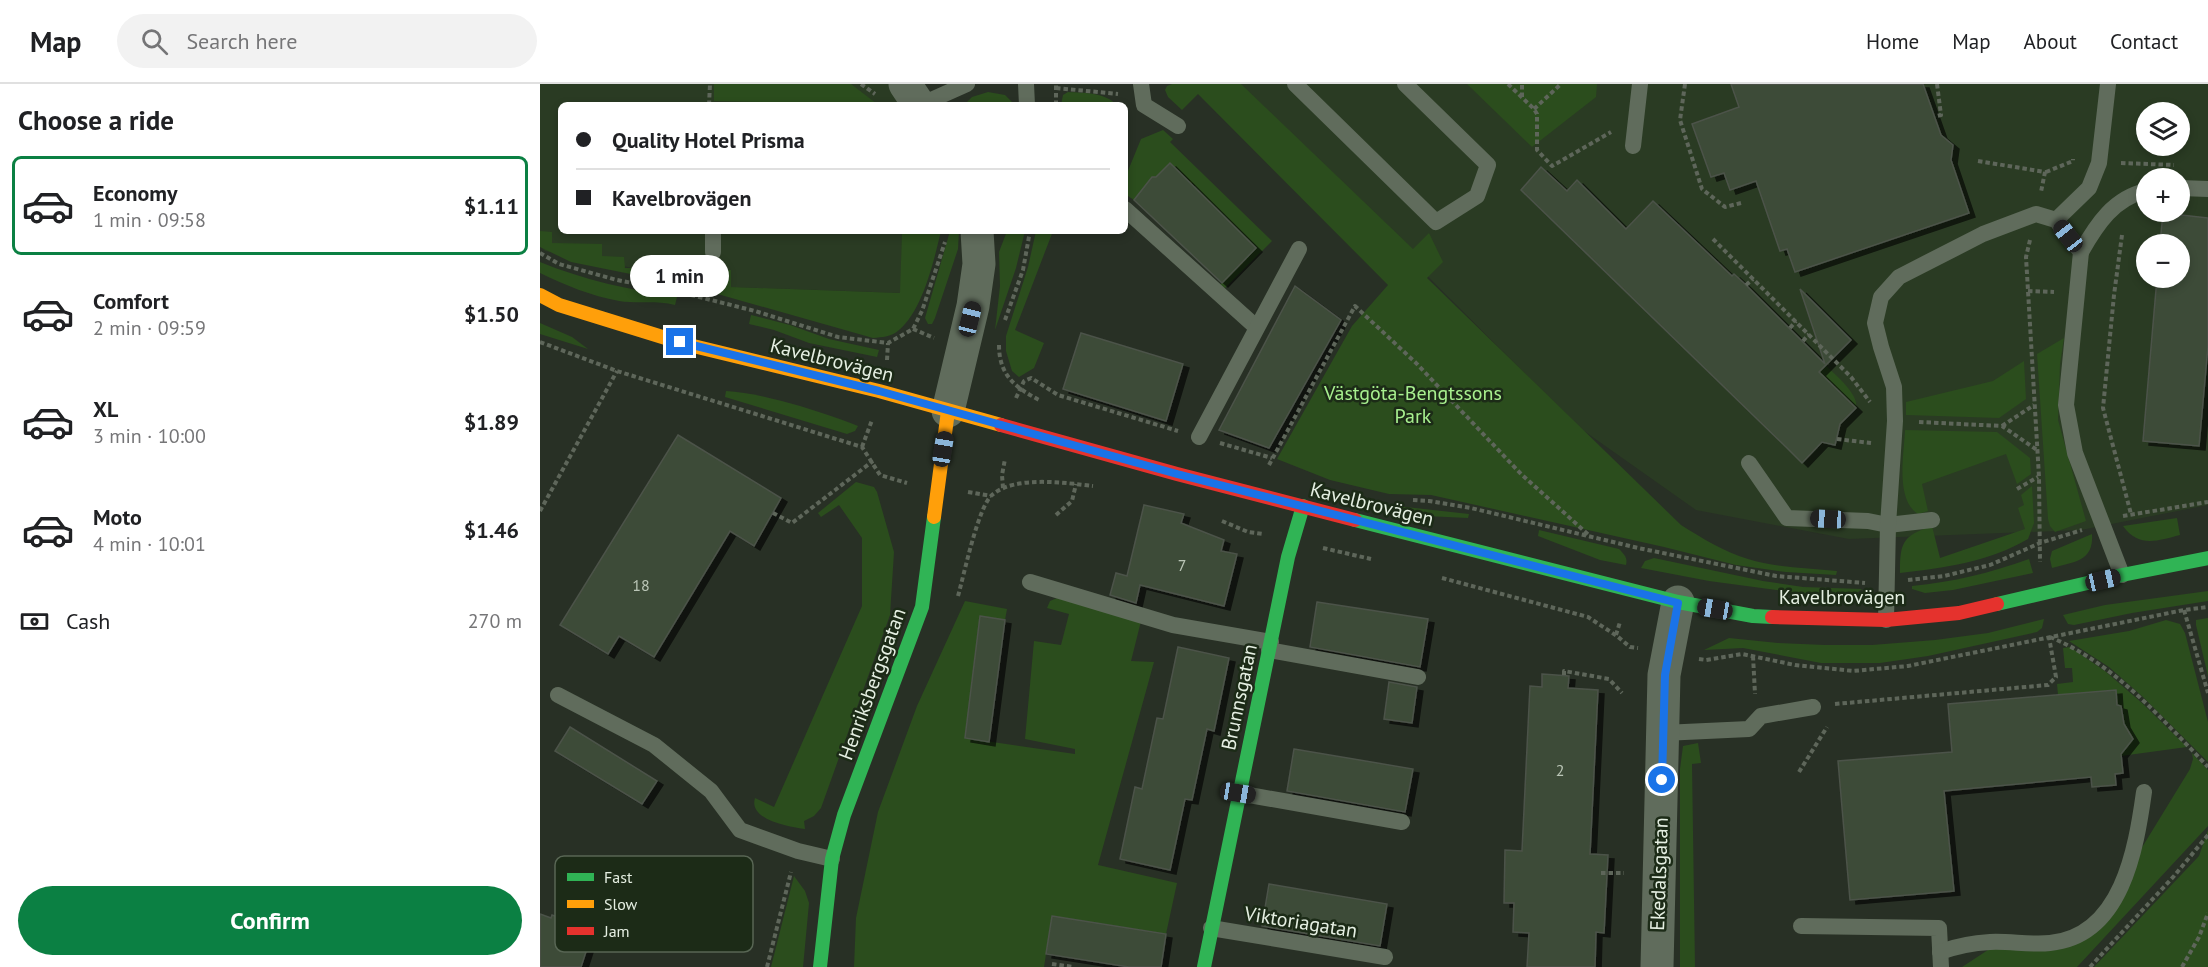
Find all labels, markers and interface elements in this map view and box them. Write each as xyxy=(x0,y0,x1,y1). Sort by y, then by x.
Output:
search box xyxy=(117,14,537,68)
text: Map xyxy=(30,23,81,60)
icon: search xyxy=(138,25,171,58)
text: Search here xyxy=(186,27,297,55)
text: Home xyxy=(1866,28,1919,55)
text: Map xyxy=(1952,28,1991,55)
text: About xyxy=(2024,28,2077,55)
text: Contact xyxy=(2110,28,2178,55)
map controls xyxy=(2136,102,2190,288)
button: layers xyxy=(2136,102,2190,156)
text: Choose a ride xyxy=(18,103,174,137)
text: Quality Hotel Prisma xyxy=(612,126,805,154)
button: + xyxy=(2136,168,2190,222)
icon: car xyxy=(21,179,75,233)
text: Economy xyxy=(93,179,177,207)
text: Kavelbrovägen xyxy=(612,184,752,212)
text: $1.11 xyxy=(464,192,519,220)
text: 1 min · 09:58 xyxy=(93,207,206,233)
car xyxy=(2050,216,2086,256)
button: − xyxy=(2136,234,2190,288)
callout: 1 min xyxy=(630,255,730,297)
text: 1 min xyxy=(655,263,704,289)
icon: car xyxy=(21,287,75,341)
text: Comfort xyxy=(93,287,169,315)
car xyxy=(957,299,983,339)
text: $1.50 xyxy=(464,300,519,328)
text: 2 min · 09:59 xyxy=(93,315,206,341)
route end xyxy=(666,328,693,355)
street label: Kavelbrovägen xyxy=(767,332,897,388)
park label: Västgöta-Bengtssons Park xyxy=(1323,380,1502,429)
icon: car xyxy=(21,395,75,449)
text: XL xyxy=(93,395,118,423)
text: $1.89 xyxy=(464,408,519,436)
text: 3 min · 10:00 xyxy=(93,423,206,449)
car xyxy=(931,430,955,468)
street label: Kavelbrovägen xyxy=(1307,476,1437,532)
icon: car xyxy=(21,503,75,557)
text: Moto xyxy=(93,503,142,531)
car xyxy=(1810,509,1846,529)
text: $1.46 xyxy=(464,516,519,544)
text: 4 min · 10:01 xyxy=(93,531,206,557)
house number: 7 xyxy=(1178,555,1186,575)
car xyxy=(2083,567,2123,593)
house number: 18 xyxy=(632,575,650,595)
street label: Kavelbrovägen xyxy=(1779,584,1905,610)
car xyxy=(1696,597,1734,621)
street label: Henriksbergsgatan xyxy=(832,604,912,764)
icon: cash xyxy=(18,605,51,638)
text: Cash xyxy=(66,607,110,635)
text: 270 m xyxy=(468,608,522,634)
street label: Brunnsgatan xyxy=(1215,642,1263,752)
house number: 2 xyxy=(1556,760,1564,780)
route start xyxy=(1648,766,1675,793)
car xyxy=(1219,781,1257,805)
street label: Ekedalsgatan xyxy=(1644,817,1674,931)
legend xyxy=(555,856,753,952)
text: Fast xyxy=(604,867,633,887)
button: Confirm xyxy=(18,886,522,955)
text: Slow xyxy=(604,894,638,914)
street label: Viktoriagatan xyxy=(1242,900,1359,944)
text: Jam xyxy=(603,921,630,941)

